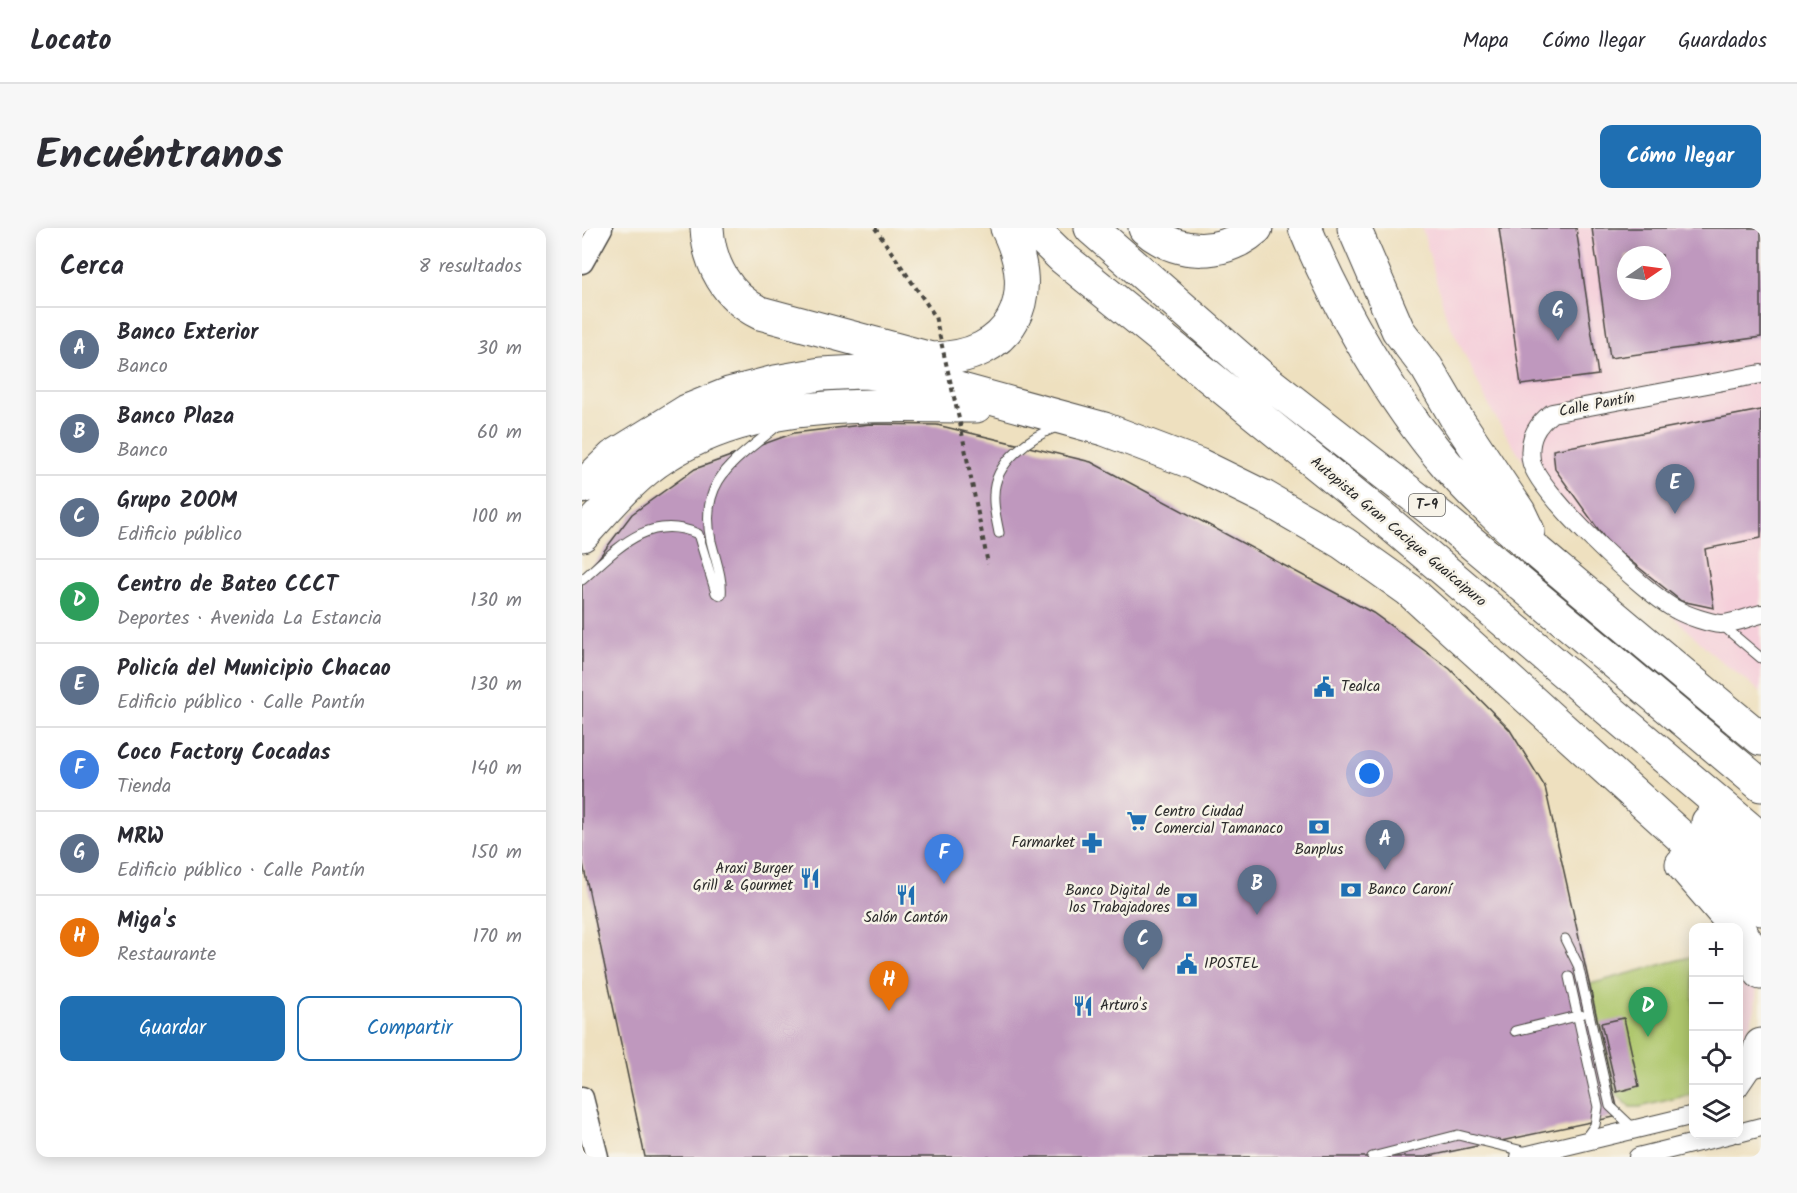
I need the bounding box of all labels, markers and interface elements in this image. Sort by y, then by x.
text: Locato [30,19,111,64]
text: Mapa [1462,25,1509,58]
text: Cómo llegar [1542,25,1645,58]
text: Guardados [1678,25,1767,58]
text: Encuéntranos [36,123,283,190]
button: Cómo llegar [1600,125,1761,188]
text: Cerca [60,246,124,288]
north arrow [1617,246,1671,300]
text: 8 resultados [419,251,522,283]
pin: G [1538,291,1578,341]
text: Banco Exterior [117,316,258,351]
text: A [73,333,86,365]
text: 30 m [477,333,522,365]
text: Banco [117,351,168,383]
street label: Calle Pantín [1557,386,1637,424]
text: Banco Plaza [117,400,234,435]
text: B [73,417,86,449]
text: 60 m [477,417,522,449]
text: Banco [117,435,168,467]
street label: Autopista Gran Cacique Guaicaipuro [1305,451,1492,613]
pin: E [1656,464,1694,514]
text: Grupo ZOOM [117,484,237,519]
road number: T-9 [1409,494,1445,516]
text: C [73,501,86,533]
text: 100 m [472,501,522,533]
text: Edificio público [117,519,242,551]
text: Centro de Bateo CCCT [117,568,338,603]
text: D [73,585,86,617]
text: 130 m [470,585,522,617]
text: Deportes · Avenida La Estancia [117,603,382,635]
text: Policía del Municipio Chacao [117,652,391,687]
text: E [74,669,85,701]
text: 130 m [470,669,522,701]
public building icon: Tealca [1312,675,1336,699]
place label: Tealca [1341,675,1380,699]
text: Edificio público · Calle Pantín [117,687,365,719]
text: Coco Factory Cocadas [117,736,331,771]
text: F [74,753,85,785]
text: 140 m [471,753,522,785]
your location [1355,759,1384,788]
text: Tienda [117,771,171,803]
place label: Centro Ciudad Comercial Tamanaco [1154,800,1283,841]
supermarket icon: Centro Ciudad Comercial Tamanaco [1125,809,1149,833]
bank icon: Banplus [1307,815,1331,839]
text: MRW [117,820,164,855]
pin: A [1366,820,1404,870]
place label: Farmarket [1012,831,1075,855]
pharmacy icon: Farmarket [1080,831,1104,855]
pin: F [924,834,964,884]
text: G [74,837,85,869]
text: 150 m [471,837,522,869]
place label: Banplus [1294,838,1344,862]
text: Edificio público · Calle Pantín [117,855,365,887]
place label: Araxi Burger Grill & Gourmet [693,857,794,898]
restaurant icon: Araxi Burger Grill & Gourmet [798,866,822,890]
pin: B [1238,866,1276,915]
bank icon: Banco Caroní [1339,878,1363,902]
place label: Banco Caroní [1368,878,1454,902]
place label: Banco Digital de los Trabajadores [1065,879,1171,920]
restaurant icon: Salón Cantón [894,883,918,907]
bank icon: Banco Digital de los Trabajadores [1175,888,1199,912]
text: Miga's [117,904,176,939]
place label: Salón Cantón [864,906,948,930]
pin: C [1124,920,1162,970]
text: H [73,921,86,953]
text: 170 m [473,921,522,953]
map controls [1689,923,1743,1139]
button: + [1689,923,1743,977]
text: Restaurante [117,939,216,971]
public building icon: IPOSTEL [1175,952,1199,976]
place label: IPOSTEL [1204,952,1259,976]
pin: H [870,962,908,1011]
button: − [1689,977,1743,1031]
pin: D [1628,988,1668,1037]
restaurant icon: Arturo's [1071,994,1095,1018]
place label: Arturo's [1100,994,1148,1018]
button: Guardar [60,996,285,1061]
button: Compartir [297,996,522,1061]
button: locate [1689,1031,1743,1085]
button: layers [1689,1085,1743,1139]

